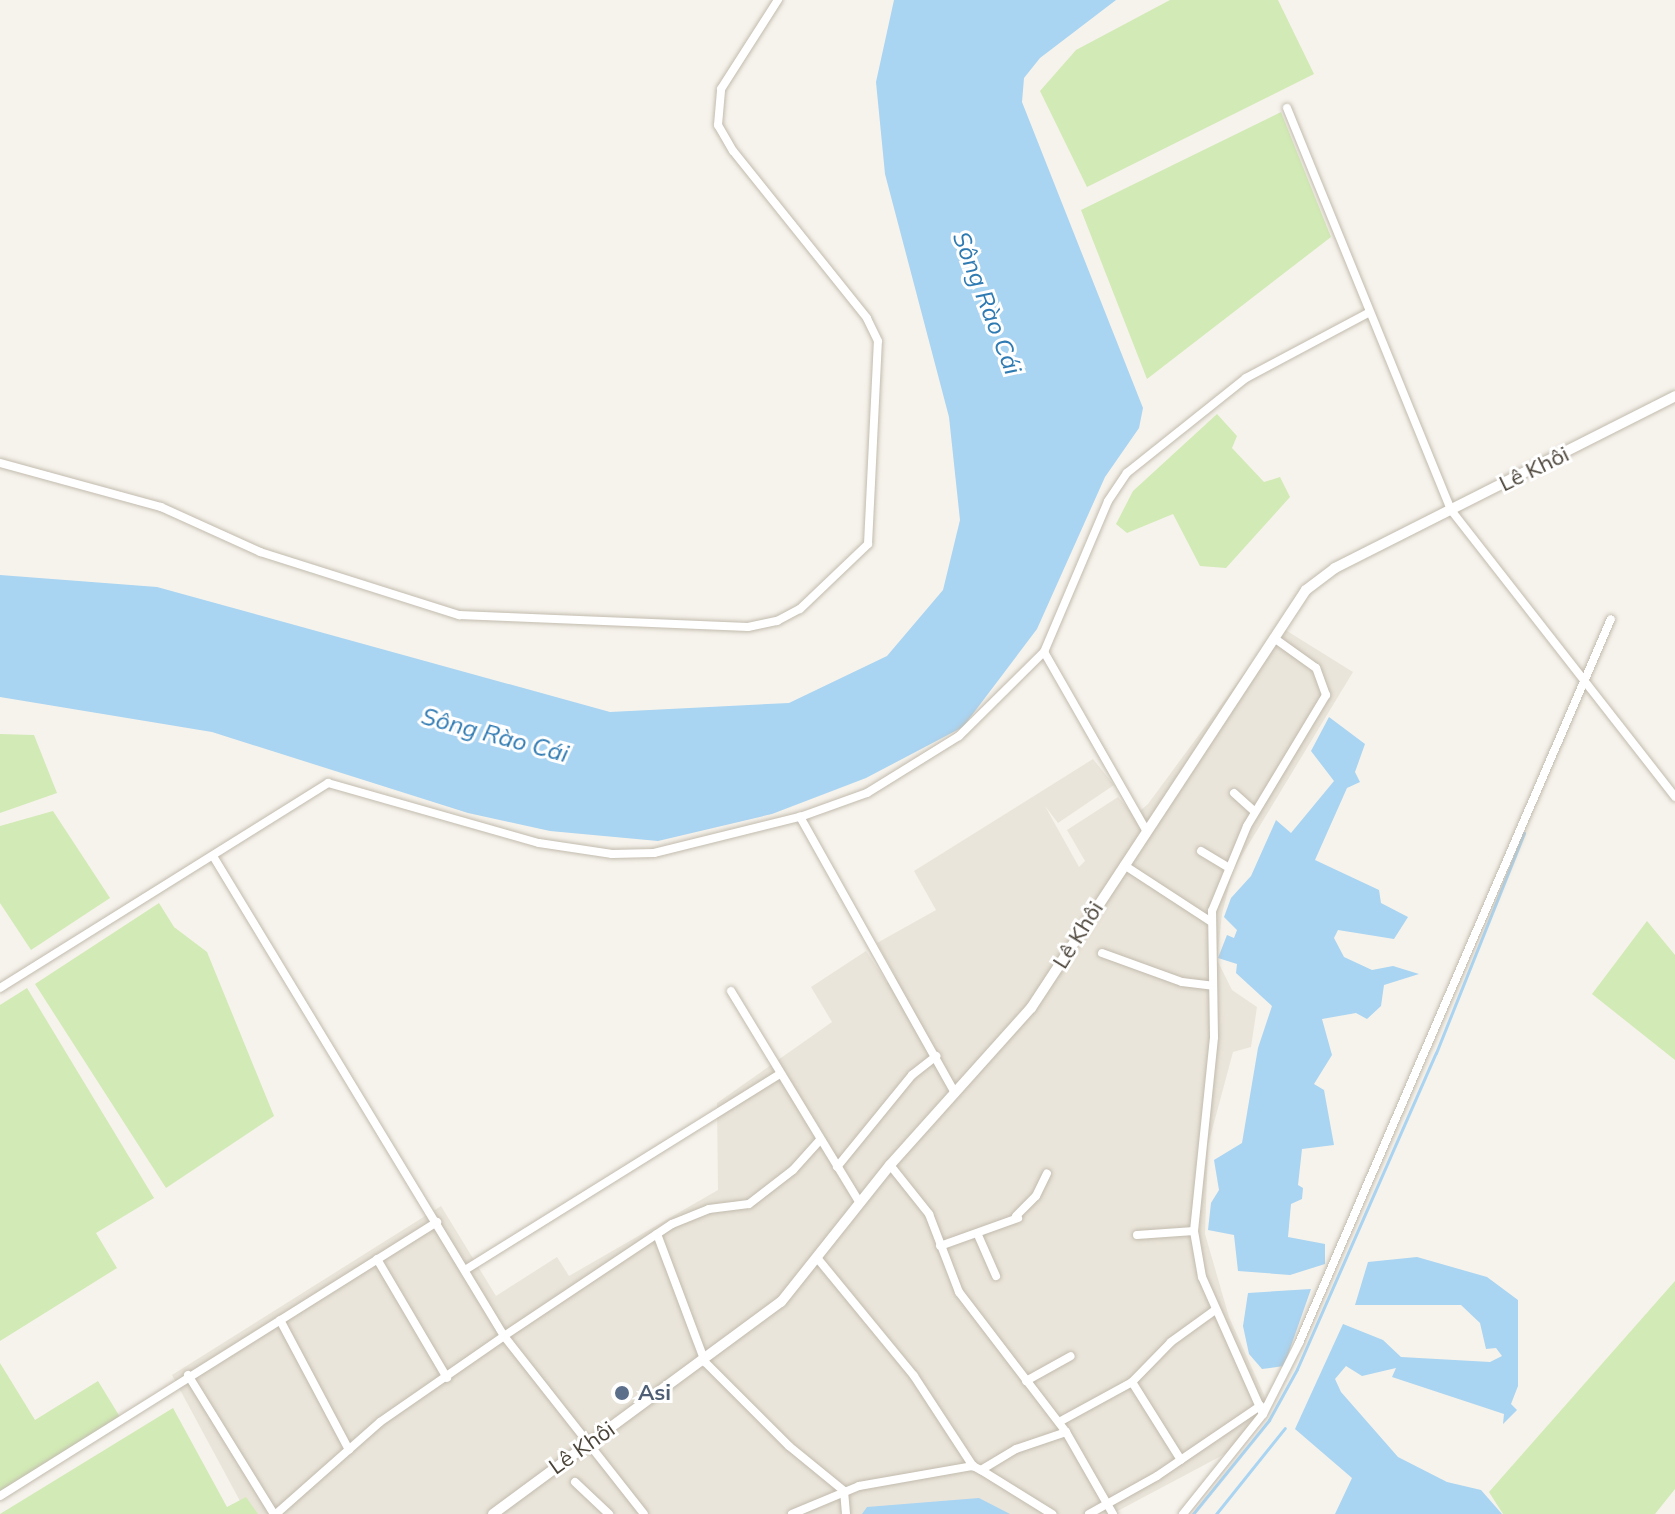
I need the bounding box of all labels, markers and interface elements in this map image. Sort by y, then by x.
water label: Sông Rào Cái [947,227,1027,379]
street label: Lê Khôi [1495,441,1573,497]
water label: Sông Rào Cái [418,702,572,768]
street label: Lê Khôi [1047,897,1109,973]
place label: Asi [638,1380,671,1406]
marker: Asi [613,1384,631,1402]
street label: Lê Khôi [544,1416,620,1480]

